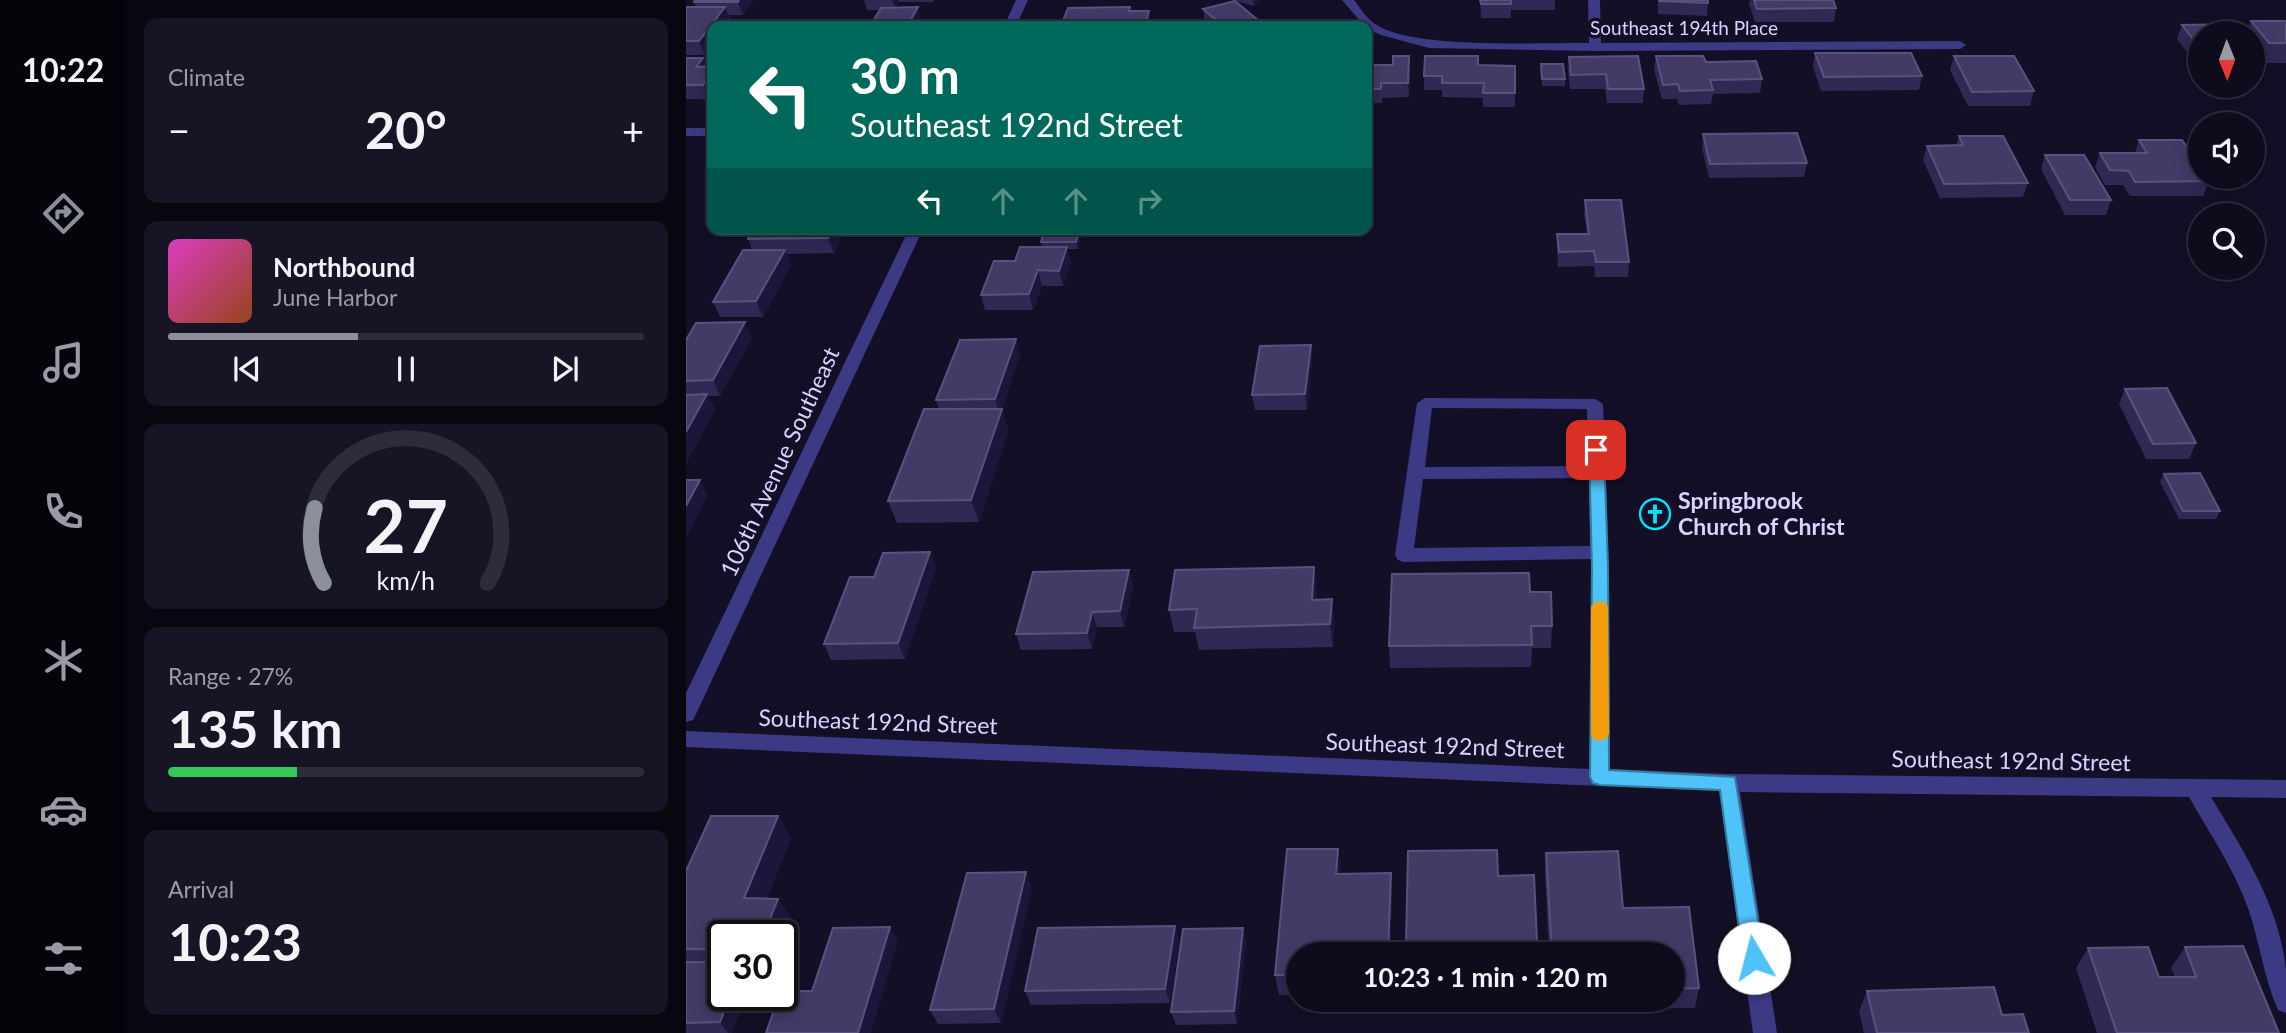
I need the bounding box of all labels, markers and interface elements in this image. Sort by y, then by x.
street label: Southeast 194th Place [1590,16,1778,39]
north arrow [2188,21,2264,98]
map controls [2188,21,2265,280]
text: 30 m [850,46,960,104]
icon: left [735,49,826,140]
text: 10:22 [22,50,104,89]
text: Climate [168,63,245,91]
text: 20° [365,98,447,160]
text: Southeast 192nd Street [850,105,1183,144]
text: − [168,107,190,153]
text: + [622,107,644,153]
button: sound [2188,112,2265,189]
icon: left [911,182,949,220]
icon: ahead [984,182,1022,220]
icon: ahead [1057,182,1095,220]
icon: right [1130,182,1168,220]
icon: directions [39,189,88,238]
button: search [2188,203,2265,280]
text: Northbound [273,251,415,283]
text: June Harbor [273,283,397,311]
icon: music [39,338,88,387]
street label: 106th Avenue Southeast [714,342,845,580]
icon: previous [228,350,266,388]
icon: pause [387,350,425,388]
icon: next [546,350,584,388]
pin [1566,420,1626,480]
icon: arrive [1577,431,1615,469]
text: 27 [364,481,448,569]
place label: Springbrook Church of Christ [1678,486,1845,540]
icon: phone [39,487,88,536]
church icon: Springbrook Church of Christ [1638,497,1672,531]
text: km/h [377,564,435,594]
icon: climate [39,636,88,685]
text: Range · 27% [168,662,293,690]
text: 135 km [168,697,342,759]
street label: Southeast 192nd Street [758,703,999,739]
street label: Southeast 192nd Street [1325,727,1566,763]
street label: Southeast 192nd Street [1891,744,2132,776]
icon: car [39,785,88,834]
text: Arrival [168,875,234,903]
text: 10:23 [168,910,302,972]
speed limit sign: 30 [707,920,798,1011]
position arrow [1717,921,1791,995]
icon: filters [39,934,88,983]
text: 10:23 · 1 min · 120 m [1363,961,1608,993]

